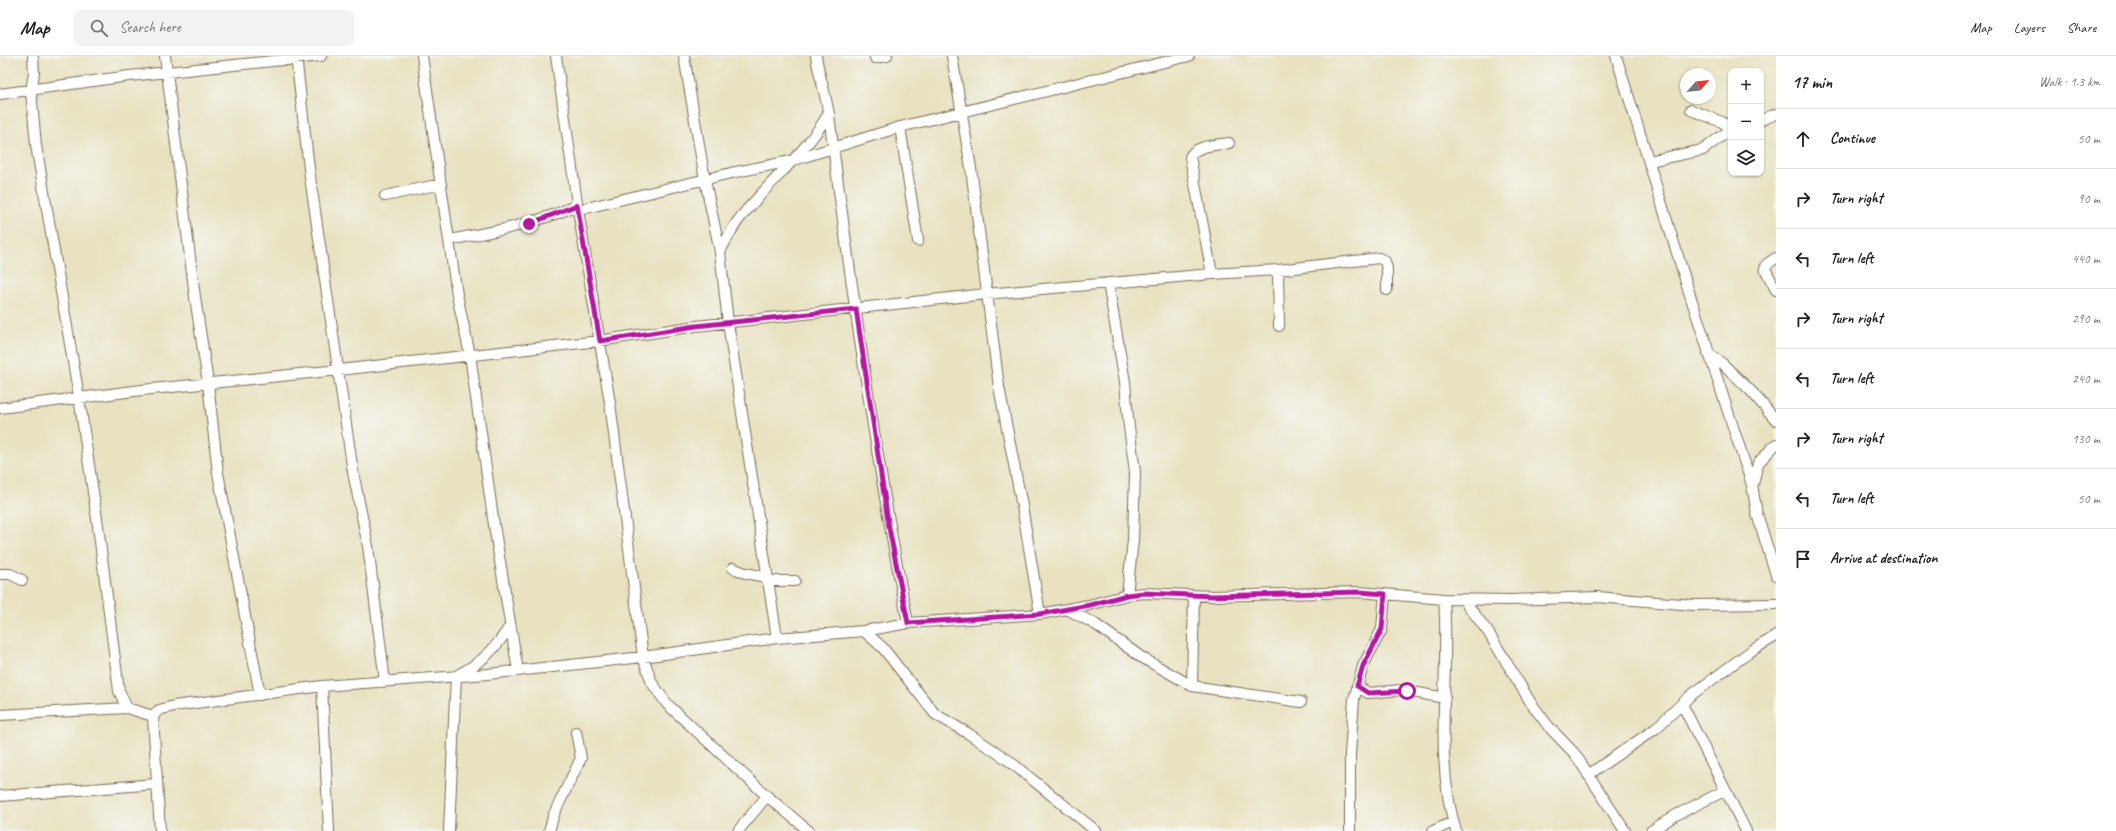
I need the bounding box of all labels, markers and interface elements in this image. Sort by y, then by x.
search box [74,10,354,46]
text: Map [20,16,50,40]
icon: search [88,17,110,39]
text: Search here [120,18,181,37]
text: Map [1970,19,1992,36]
text: Layers [2014,19,2045,36]
text: Share [2067,19,2096,36]
north arrow [1680,68,1716,104]
map controls [1728,68,1764,176]
button: + [1728,68,1764,104]
text: 17 min [1792,72,1832,93]
text: Walk · 1.3 km [2039,74,2100,90]
button: − [1728,104,1764,140]
icon: ahead [1792,128,1814,150]
text: Continue [1830,129,1875,148]
text: 50 m [2078,131,2100,147]
button: layers [1728,140,1764,176]
icon: right [1792,188,1814,210]
text: Turn right [1830,189,1883,208]
text: 90 m [2078,191,2100,207]
route end [520,215,538,233]
icon: left [1792,248,1814,270]
text: Turn left [1830,249,1873,268]
text: 440 m [2072,251,2100,267]
icon: right [1792,308,1814,330]
text: Turn right [1830,309,1883,328]
text: 290 m [2072,311,2100,327]
icon: left [1792,368,1814,390]
text: Turn left [1830,369,1873,388]
text: 240 m [2072,371,2100,387]
icon: right [1792,428,1814,450]
text: Turn right [1830,429,1883,448]
text: 130 m [2072,431,2100,447]
icon: left [1792,488,1814,510]
text: Turn left [1830,489,1873,508]
text: 50 m [2078,491,2100,507]
icon: arrive [1792,548,1814,570]
text: Arrive at destination [1830,549,1937,568]
route start [1398,682,1416,700]

